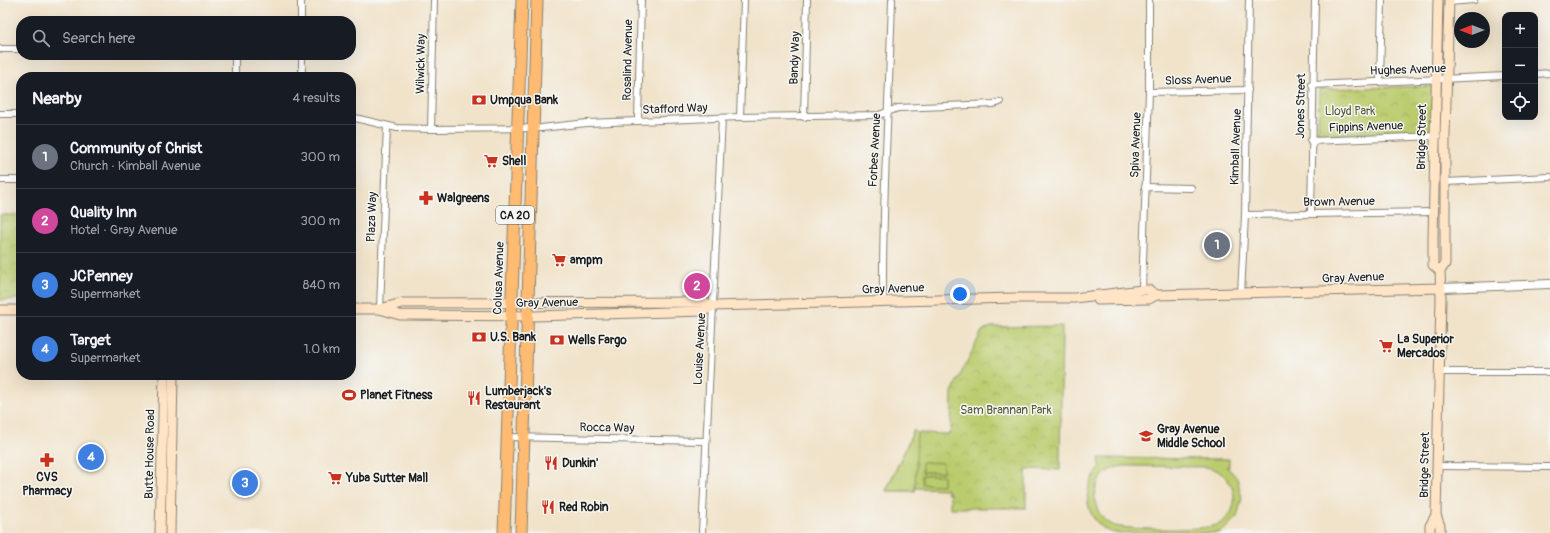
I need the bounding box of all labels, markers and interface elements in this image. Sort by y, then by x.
north arrow [1454,12,1490,48]
map controls [1502,12,1538,120]
button: + [1502,12,1538,48]
search box [16,16,356,60]
street label: Rosalind Avenue [620,19,636,101]
icon: search [30,27,52,49]
text: Search here [62,29,135,48]
street label: Bandy Way [787,31,803,85]
street label: Wilwick Way [413,34,429,94]
button: − [1502,48,1538,84]
street label: Hughes Avenue [1370,61,1446,79]
street label: Sloss Avenue [1164,71,1232,89]
street label: Jones Street [1293,73,1309,139]
button: locate [1502,84,1538,120]
text: Nearby [32,88,81,109]
text: 4 results [293,90,340,106]
bank icon: Umpqua Bank [471,92,487,108]
place label: Umpqua Bank [490,93,559,108]
street label: Stafford Way [642,100,708,118]
park label: Lloyd Park [1325,104,1375,119]
street label: Bridge Street [1414,104,1430,170]
street label: Kimball Avenue [1227,108,1245,185]
street label: Spiva Avenue [1127,112,1145,178]
street label: Forbes Avenue [866,113,884,187]
street label: Fippins Avenue [1329,118,1403,136]
text: Community of Christ [70,139,202,158]
text: 1 [42,149,48,165]
text: 300 m [301,149,340,165]
supermarket icon: Shell [483,153,499,169]
place label: Shell [502,154,526,169]
text: Church · Kimball Avenue [70,158,201,174]
pharmacy icon: Walgreens [418,190,434,206]
place label: Walgreens [437,191,490,206]
street label: Plaza Way [364,192,380,242]
street label: Brown Avenue [1303,194,1375,210]
text: Quality Inn [70,203,137,222]
road number: CA 20 [496,206,534,224]
text: 2 [41,213,49,229]
text: 300 m [301,213,340,229]
text: Hotel · Gray Avenue [70,222,177,238]
pin: 1 [1204,230,1230,260]
street label: Colusa Avenue [490,241,508,315]
supermarket icon: ampm [551,252,567,268]
place label: ampm [570,253,603,268]
text: JCPenney [70,267,133,286]
street label: Gray Avenue [1322,269,1385,287]
pin: 2 [684,271,710,301]
text: 3 [41,277,49,293]
text: 840 m [303,277,340,293]
street label: Gray Avenue [862,280,925,298]
your location [950,284,970,304]
text: Supermarket [70,286,141,302]
street label: Gray Avenue [516,295,578,311]
street label: Louise Avenue [691,313,709,385]
bank icon: U.S. Bank [471,329,487,345]
place label: U.S. Bank [490,330,537,345]
text: Target [70,331,111,350]
bank icon: Wells Fargo [549,332,565,348]
place label: La Superior Mercados [1397,332,1454,361]
place label: Wells Fargo [568,333,627,348]
supermarket icon: La Superior Mercados [1378,338,1394,354]
text: 4 [41,341,49,357]
text: 1.0 km [303,341,340,357]
text: Supermarket [70,350,141,366]
place label: Lumberjack's Restaurant [485,384,552,413]
sports icon: Planet Fitness [341,387,357,403]
place label: Planet Fitness [360,388,433,403]
restaurant icon: Lumberjack's Restaurant [466,390,482,406]
park label: Sam Brannan Park [960,403,1052,418]
street label: Butte House Road [142,409,158,499]
street label: Rocca Way [580,420,634,436]
place label: Gray Avenue Middle School [1157,422,1226,451]
school or university icon: Gray Avenue Middle School [1138,428,1154,444]
street label: Bridge Street [1417,432,1433,498]
pin: 4 [78,442,104,472]
pharmacy icon: CVS Pharmacy [39,452,55,468]
restaurant icon: Dunkin' [543,455,559,471]
place label: Dunkin' [562,456,598,471]
pin: 3 [232,468,258,498]
place label: CVS Pharmacy [22,470,73,499]
supermarket icon: Yuba Sutter Mall [327,470,343,486]
place label: Yuba Sutter Mall [345,471,428,486]
restaurant icon: Red Robin [540,499,556,515]
place label: Red Robin [559,500,609,515]

